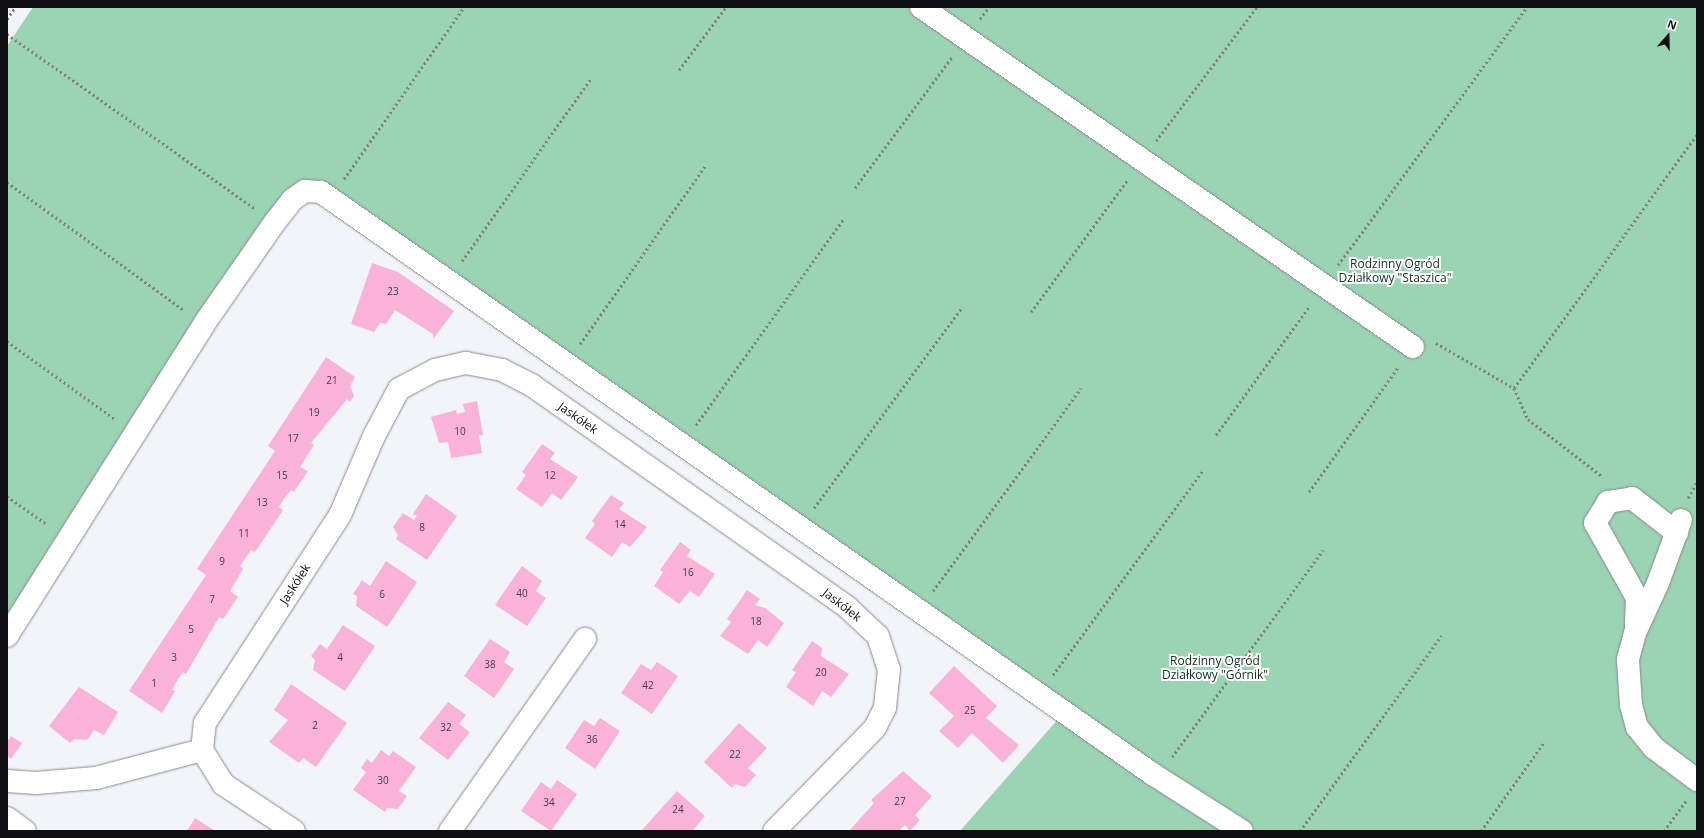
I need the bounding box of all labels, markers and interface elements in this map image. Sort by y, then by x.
north arrow [1648,16,1688,56]
text: N [1665,16,1679,33]
park label: Rodzinny Ogród Działkowy "Staszica" [1339,257,1451,285]
house number: 23 [387,286,399,298]
house number: 21 [326,375,338,387]
street label: Jaskółek [555,399,601,437]
house number: 19 [308,407,320,419]
house number: 10 [454,426,466,438]
house number: 17 [287,433,299,445]
house number: 15 [276,470,288,482]
house number: 12 [544,470,556,482]
house number: 13 [256,497,268,509]
house number: 14 [614,519,626,531]
house number: 8 [419,522,425,534]
house number: 11 [238,528,250,540]
house number: 9 [219,556,225,568]
street label: Jaskółek [277,561,313,607]
house number: 16 [682,567,694,579]
street label: Jaskółek [820,585,864,625]
house number: 40 [516,588,528,600]
house number: 6 [379,589,385,601]
house number: 7 [209,594,215,606]
house number: 18 [750,616,762,628]
house number: 5 [188,624,194,636]
house number: 3 [171,652,177,664]
house number: 4 [337,652,343,664]
park label: Rodzinny Ogród Działkowy "Górnik" [1162,654,1268,682]
house number: 38 [484,659,496,671]
house number: 20 [815,667,827,679]
house number: 1 [151,678,157,690]
house number: 42 [642,680,654,692]
house number: 25 [964,705,976,717]
house number: 2 [312,720,318,732]
house number: 32 [440,722,452,734]
house number: 36 [586,734,598,746]
house number: 22 [729,749,741,761]
house number: 30 [377,775,389,787]
house number: 27 [894,796,906,808]
house number: 34 [543,797,555,809]
house number: 24 [672,804,684,816]

